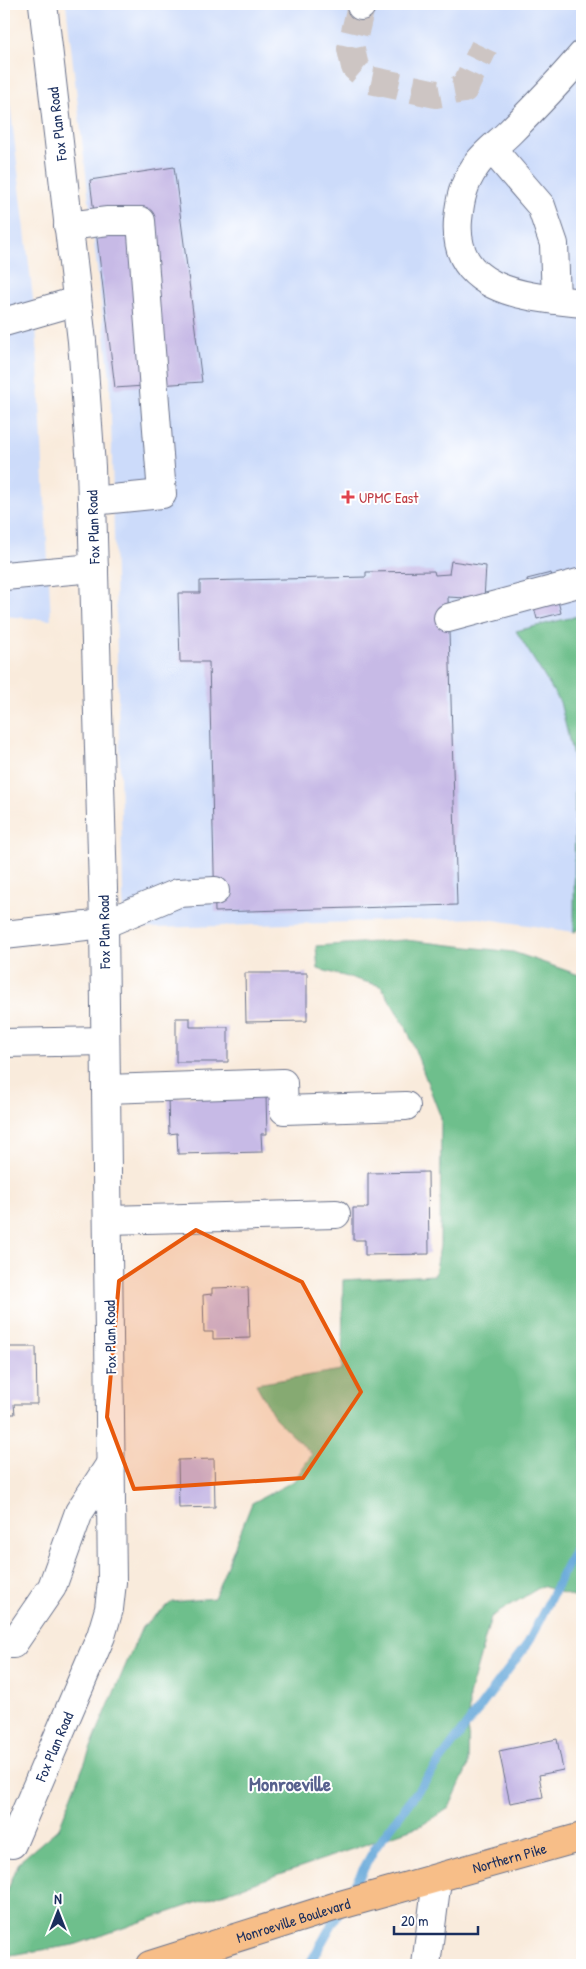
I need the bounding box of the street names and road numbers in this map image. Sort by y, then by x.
street label: Fox Plan Road [42,86,72,163]
street label: Fox Plan Road [81,490,105,565]
street label: Fox Plan Road [93,895,115,970]
street label: Fox Plan Road [99,1300,121,1375]
street label: Fox Plan Road [29,1708,78,1786]
street label: Northern Pike [470,1837,549,1878]
street label: Monroeville Boulevard [234,1892,352,1948]

